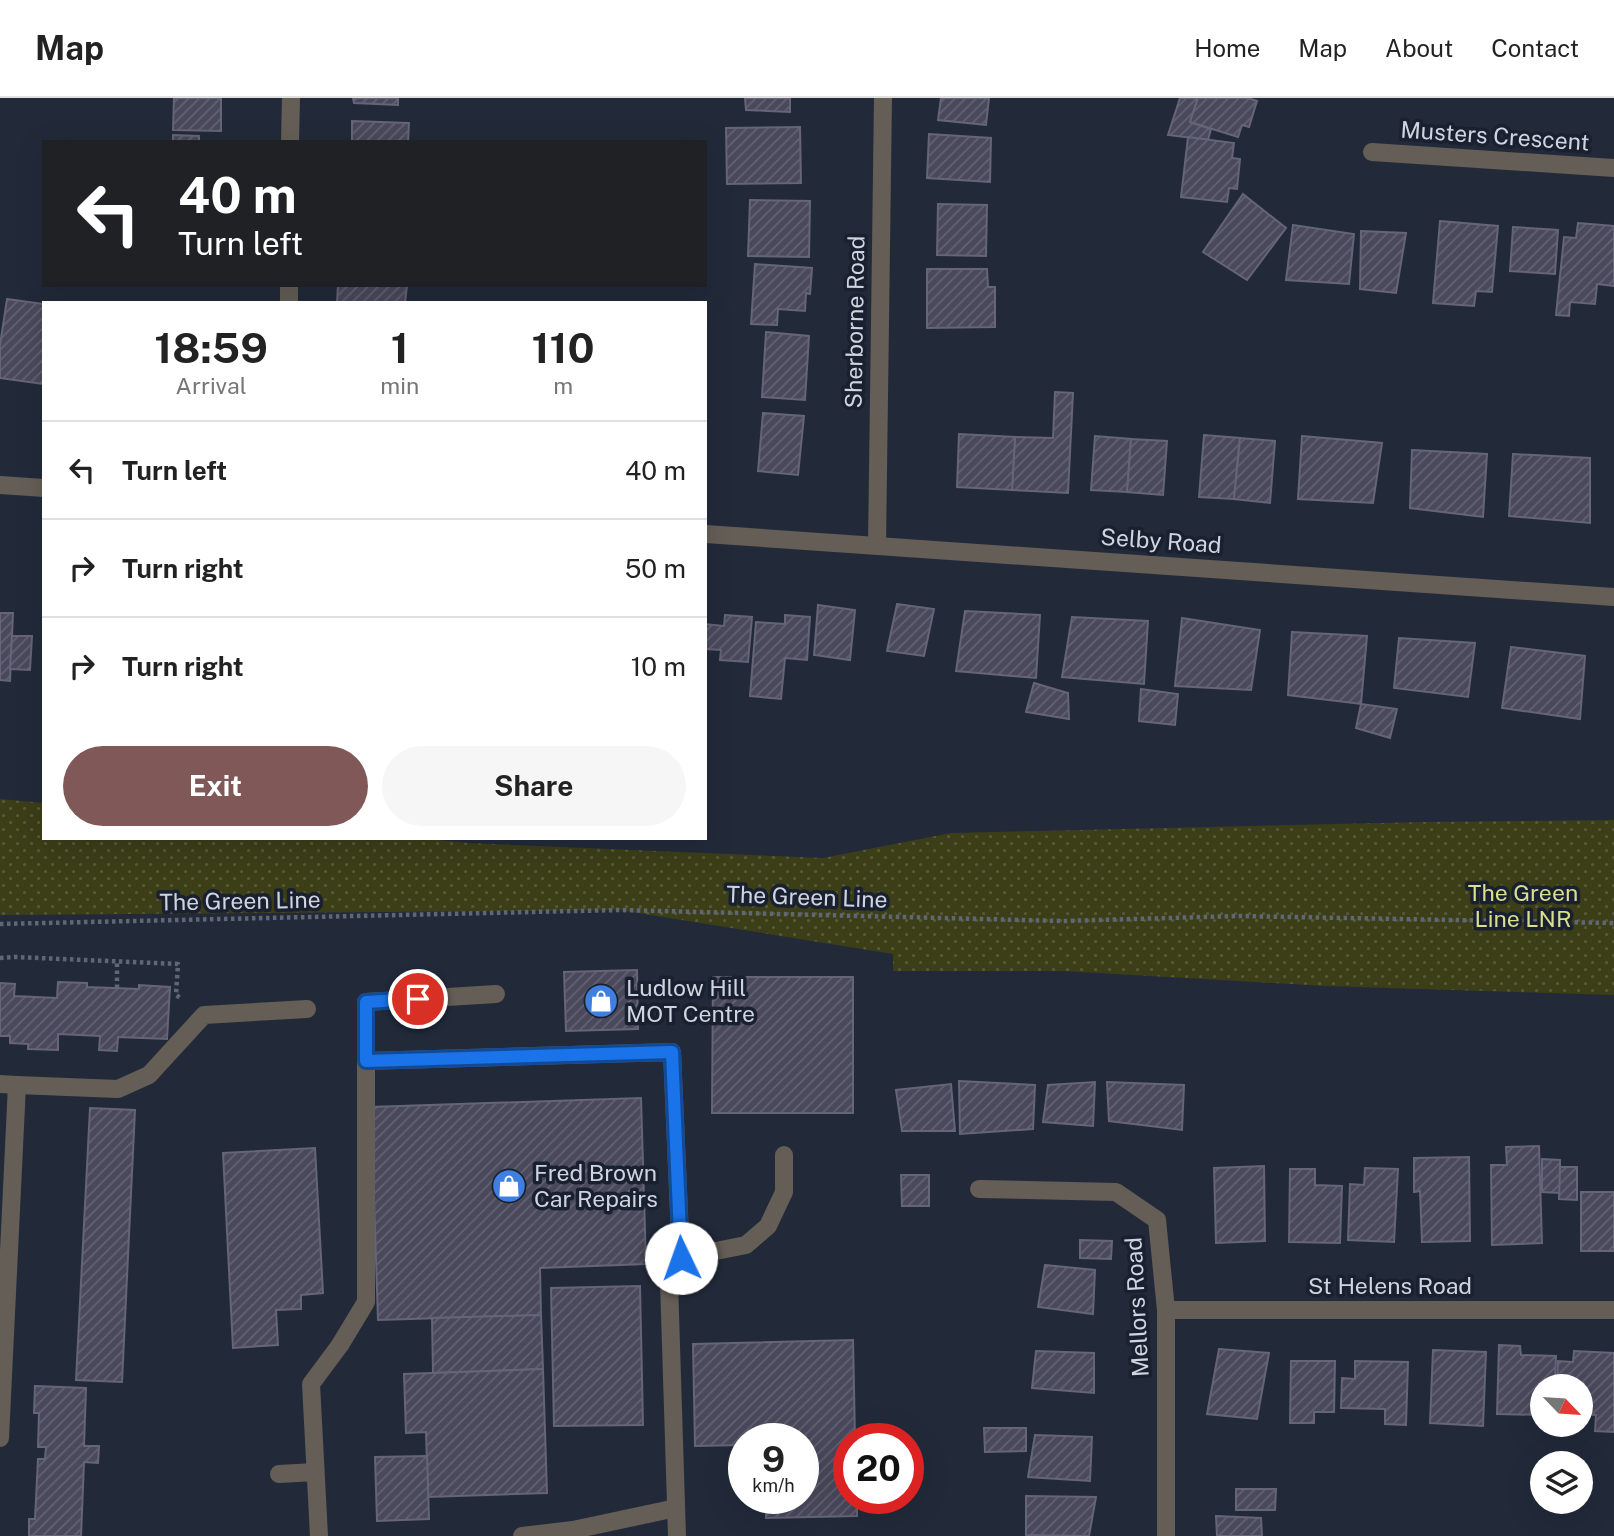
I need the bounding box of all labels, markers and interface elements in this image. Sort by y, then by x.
text: Map [35,29,104,67]
text: Home [1194,34,1260,62]
text: Map [1298,34,1347,62]
text: About [1385,34,1453,62]
text: Contact [1491,34,1579,62]
street label: Musters Crescent [1400,115,1590,156]
text: 40 m [178,166,297,224]
icon: left [63,168,154,259]
text: Turn left [178,225,303,262]
street label: Sherborne Road [839,235,870,409]
text: 18:59 [154,323,268,372]
text: 1 [391,323,409,372]
text: 110 [532,323,595,372]
text: Arrival [176,372,247,399]
text: min [380,372,419,399]
text: m [553,372,573,399]
icon: left [63,451,101,489]
text: Turn left [122,455,227,486]
text: 40 m [625,455,686,486]
street label: Selby Road [1100,523,1222,558]
icon: right [63,549,101,587]
text: Turn right [122,553,244,584]
text: 50 m [625,553,686,584]
icon: right [63,647,101,685]
text: Turn right [122,651,244,682]
text: 10 m [631,651,686,682]
button: Exit [63,746,368,826]
button: Share [382,746,686,826]
park label: The Green Line LNR [1468,879,1578,932]
street label: The Green Line [726,880,888,913]
street label: The Green Line [159,886,321,915]
pin [388,969,448,1029]
place label: Ludlow Hill MOT Centre [626,974,755,1027]
icon: arrive [399,980,437,1018]
shop icon: Ludlow Hill MOT Centre [582,982,620,1020]
place label: Fred Brown Car Repairs [534,1159,658,1212]
shop icon: Fred Brown Car Repairs [490,1167,528,1205]
position arrow [644,1221,718,1295]
street label: Mellors Road [1119,1237,1154,1378]
street label: St Helens Road [1308,1272,1472,1299]
north arrow [1530,1374,1592,1437]
map controls [1530,1374,1593,1514]
speed limit sign: 20 [833,1423,924,1514]
text: 9 [762,1439,785,1480]
button: layers [1530,1451,1593,1514]
text: km/h [752,1475,795,1496]

